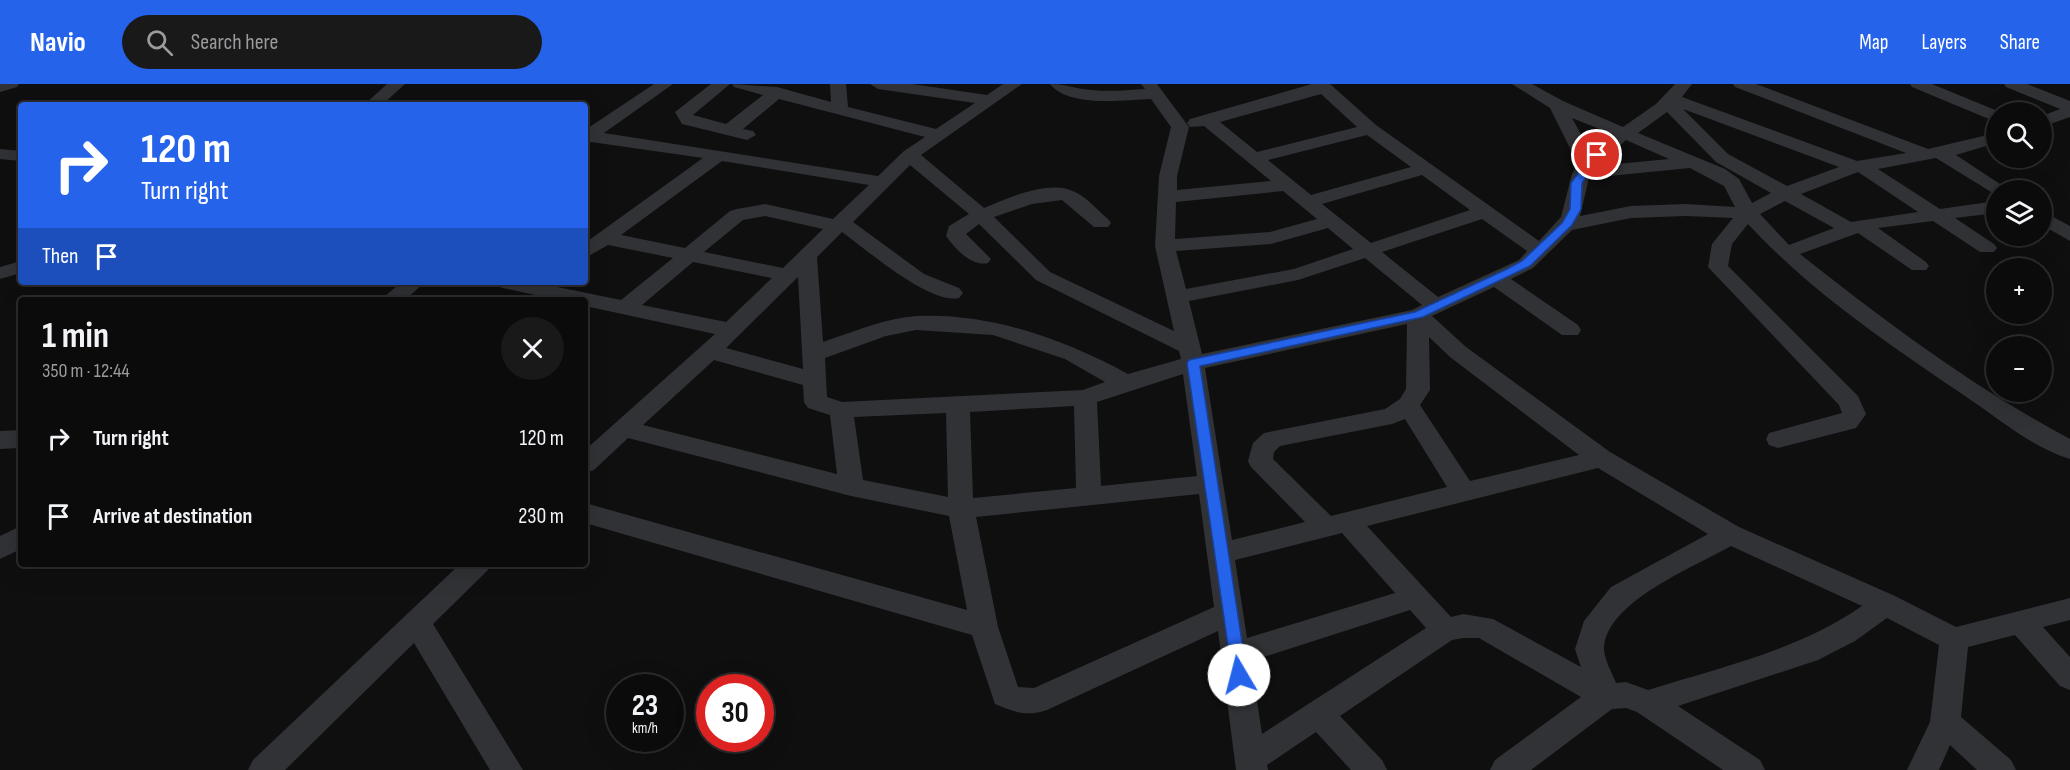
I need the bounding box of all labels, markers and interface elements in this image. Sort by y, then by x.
search box [122,15,542,69]
text: Navio [30,26,86,59]
icon: search [143,26,176,59]
text: Search here [191,29,278,56]
text: Map [1859,30,1888,55]
text: Layers [1921,30,1967,55]
text: Share [2000,30,2040,55]
map controls [1986,102,2052,402]
button: search [1986,102,2052,168]
text: 120 m [141,124,231,175]
icon: right [42,126,120,204]
pin [1571,129,1622,180]
icon: arrive [1580,138,1613,171]
text: Turn right [141,175,228,207]
button: layers [1986,180,2052,246]
icon: arrive [90,240,123,273]
text: Then [42,243,78,270]
button: + [1986,258,2052,324]
text: 1 min [42,315,109,358]
button: close [501,317,564,380]
button: − [1986,336,2052,402]
text: 350 m · 12:44 [42,359,130,383]
icon: right [42,422,75,455]
text: Turn right [93,425,169,452]
text: 120 m [520,425,564,452]
icon: arrive [42,500,75,533]
text: Arrive at destination [93,503,252,530]
text: 230 m [518,503,564,530]
position arrow [1207,643,1271,707]
speed limit sign: 30 [696,674,774,752]
text: 23 [632,688,658,724]
text: km/h [632,719,658,738]

